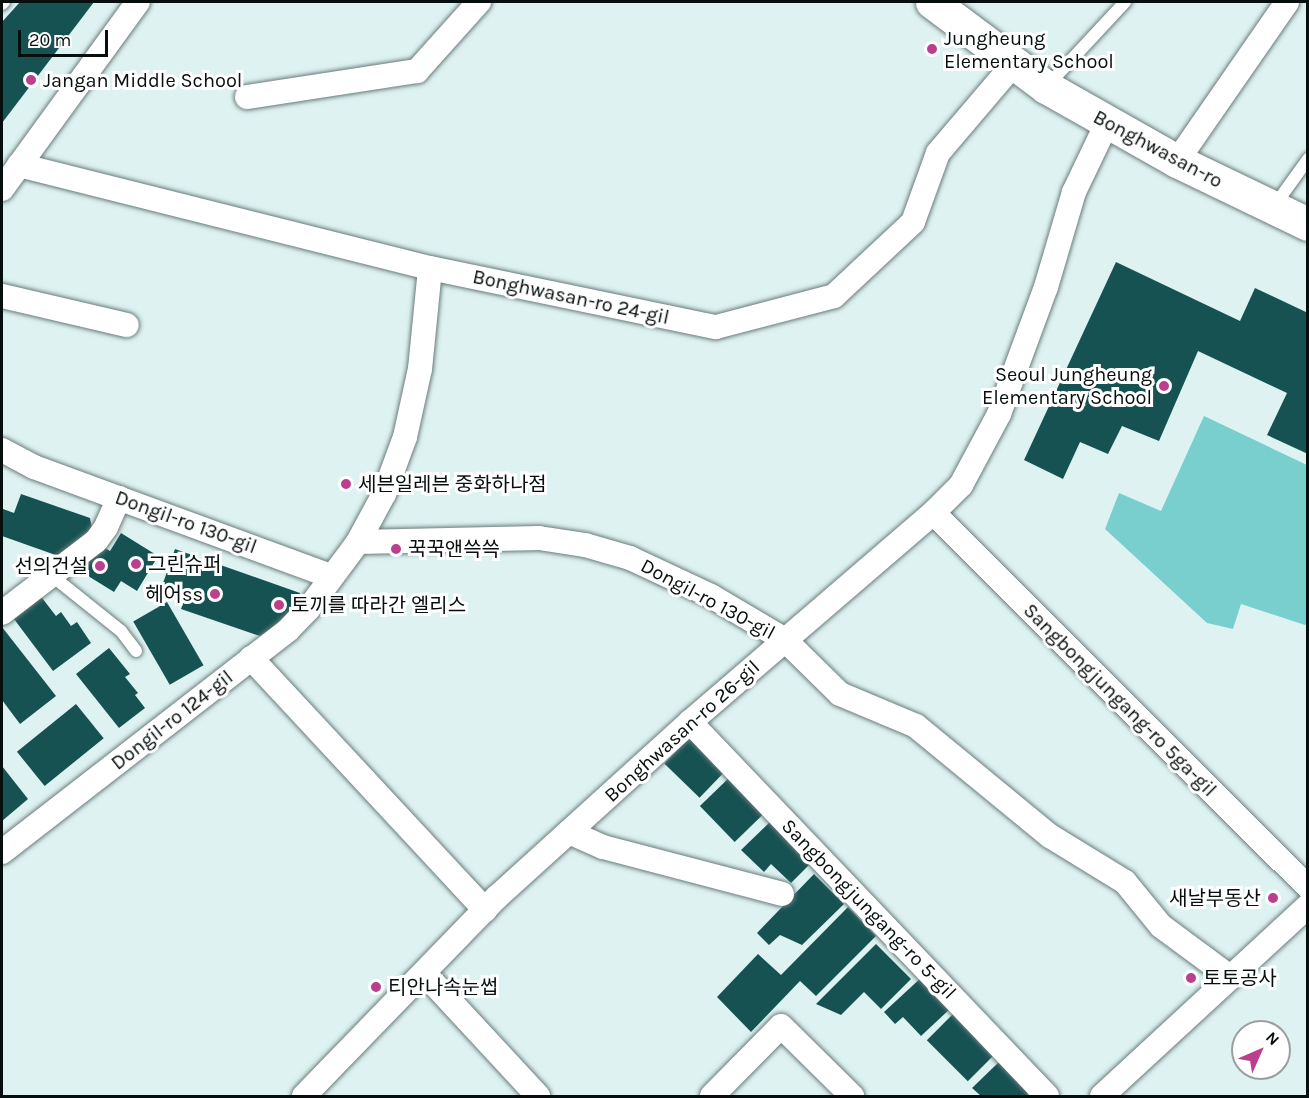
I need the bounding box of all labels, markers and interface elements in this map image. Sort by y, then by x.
scale bar [21,18,111,56]
place label: Jungheung Elementary School [944,26,1114,73]
text: 20 m [29,29,71,51]
marker: Jungheung Elementary School [925,42,939,56]
place label: Jangan Middle School [43,68,242,92]
marker: Jangan Middle School [24,73,38,87]
street label: Bonghwasan-ro [1089,105,1227,193]
street label: Bonghwasan-ro 24-gil [471,264,671,330]
place label: Seoul Jungheung Elementary School [982,362,1152,409]
marker: Seoul Jungheung Elementary School [1157,379,1171,393]
place label: 세븐일레븐 중화하나점 [358,472,547,496]
marker: 세븐일레븐 중화하나점 [339,477,353,491]
street label: Dongil-ro 130-gil [112,485,260,559]
place label: 꾹꾹앤쓱쓱 [408,537,500,561]
marker: 꾹꾹앤쓱쓱 [389,542,403,556]
place label: 그린슈퍼 [148,552,222,576]
street label: Dongil-ro 130-gil [637,553,779,645]
place label: 선의건설 [14,554,88,578]
marker: 그린슈퍼 [129,557,143,571]
marker: 선의건설 [93,559,107,573]
place label: 헤어ss [145,582,203,606]
marker: 헤어ss [208,587,222,601]
place label: 토끼를 따라간 엘리스 [291,593,466,617]
marker: 토끼를 따라간 엘리스 [272,598,286,612]
street label: Sangbongjungang-ro 5ga-gil [1018,598,1222,802]
street label: Bonghwasan-ro 26-gil [599,655,765,807]
street label: Dongil-ro 124-gil [106,665,238,775]
street label: Sangbongjungang-ro 5-gil [777,814,961,1004]
place label: 새날부동산 [1169,886,1261,910]
marker: 새날부동산 [1266,891,1280,905]
place label: 토토공사 [1203,966,1277,990]
marker: 토토공사 [1184,971,1198,985]
place label: 티안나속눈썹 [388,975,498,999]
marker: 티안나속눈썹 [369,980,383,994]
north arrow [1231,1020,1291,1080]
text: N [1262,1028,1283,1049]

